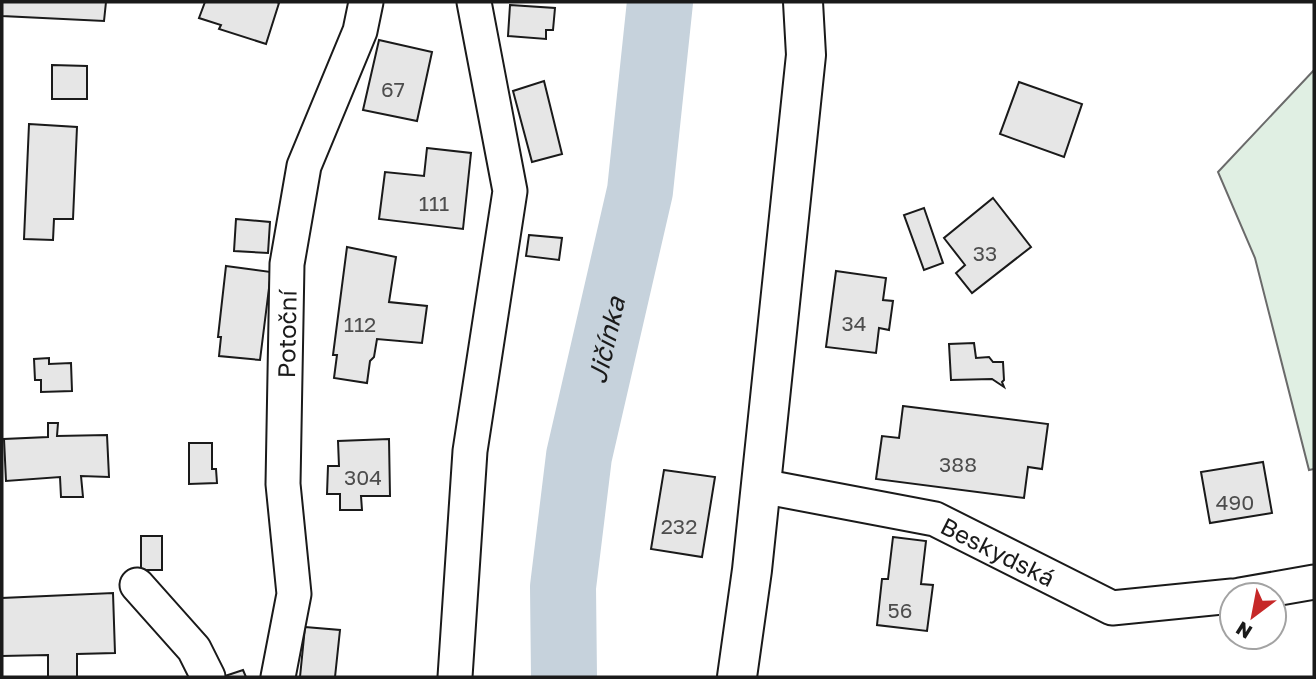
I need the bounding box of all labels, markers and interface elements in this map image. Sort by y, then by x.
house number: 67 [381,76,405,102]
house number: 111 [419,190,449,216]
house number: 33 [973,240,997,266]
street label: Potoční [270,288,301,378]
water label: Jičínka [581,293,631,386]
house number: 34 [841,310,867,336]
house number: 112 [344,311,376,337]
house number: 388 [939,451,977,477]
house number: 304 [344,464,382,490]
house number: 490 [1216,489,1254,515]
street label: Beskydská [936,510,1060,592]
house number: 232 [661,513,697,539]
north arrow [1218,581,1288,651]
house number: 56 [888,597,912,623]
text: N [1232,617,1256,644]

